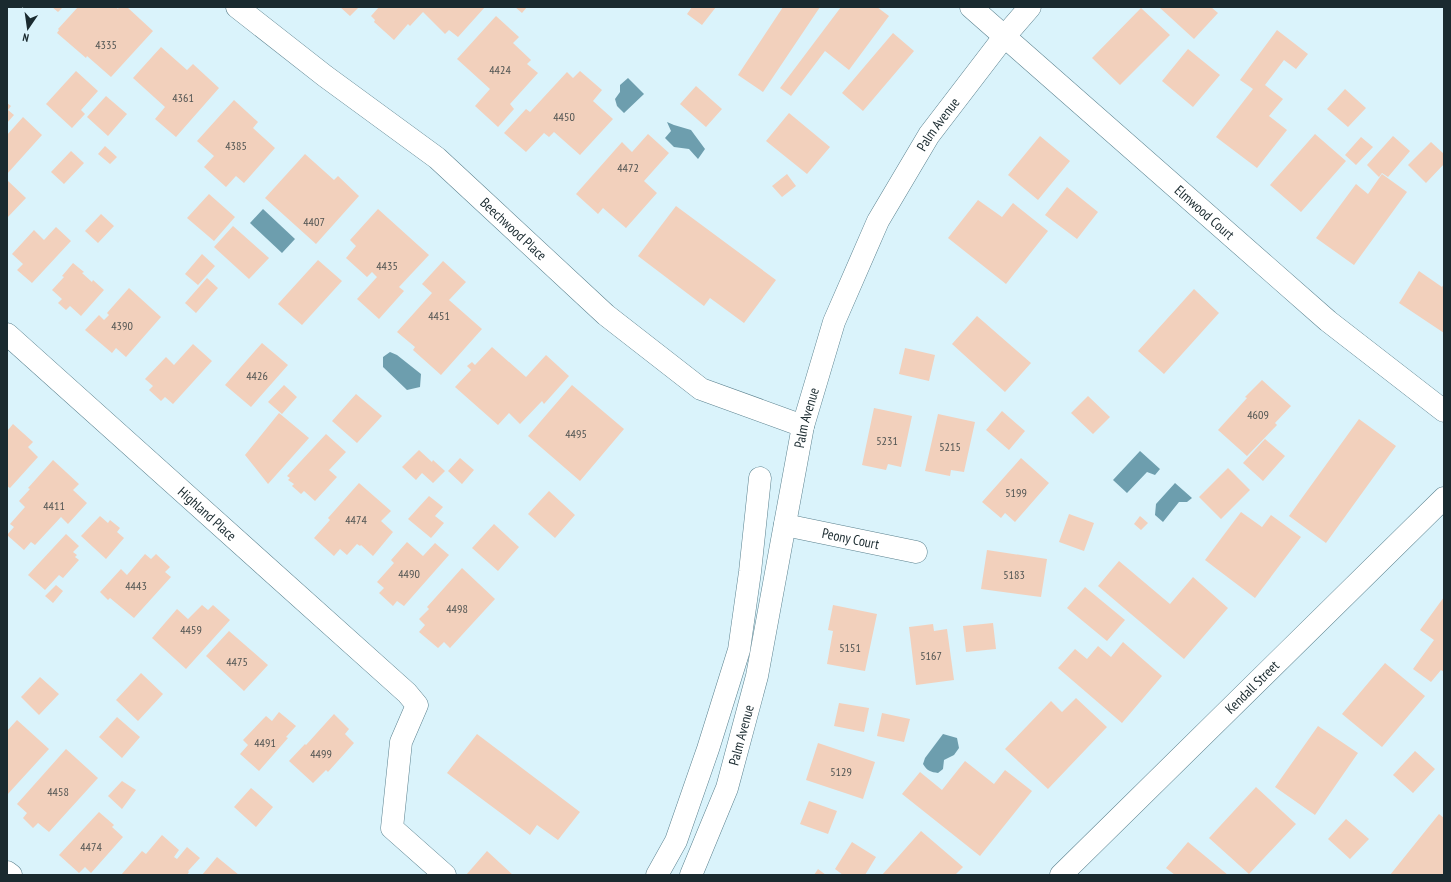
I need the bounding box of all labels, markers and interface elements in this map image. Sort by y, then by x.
north arrow [8,8,48,48]
text: N [21,30,30,45]
house number: 4335 [95,37,117,52]
house number: 4424 [489,62,511,77]
house number: 4361 [172,90,194,105]
street label: Palm Avenue [913,94,964,154]
house number: 4450 [553,109,575,124]
house number: 4385 [225,138,247,153]
house number: 4472 [617,160,639,175]
street label: Elmwood Court [1171,181,1238,244]
street label: Beechwood Place [477,194,551,264]
house number: 4407 [303,214,325,229]
house number: 4435 [376,258,398,273]
house number: 4451 [428,308,450,323]
house number: 4390 [111,318,133,333]
house number: 4426 [246,368,268,383]
street label: Palm Avenue [790,385,823,450]
house number: 4609 [1247,407,1269,422]
house number: 4495 [565,426,587,441]
house number: 5231 [876,433,898,448]
house number: 5215 [939,439,961,454]
street label: Highland Place [174,483,240,545]
house number: 5199 [1005,485,1027,500]
house number: 4411 [43,498,65,513]
house number: 4474 [345,512,367,527]
street label: Peony Court [820,524,881,553]
house number: 4490 [398,566,420,581]
house number: 5183 [1003,567,1025,582]
house number: 4443 [125,578,147,593]
house number: 4498 [446,601,468,616]
house number: 4459 [180,622,202,637]
house number: 5151 [839,640,861,655]
house number: 5167 [920,648,942,663]
house number: 4475 [226,654,248,669]
street label: Kendall Street [1221,656,1283,717]
street label: Palm Avenue [724,703,758,767]
house number: 4491 [254,735,276,750]
house number: 4499 [310,746,332,761]
house number: 5129 [830,764,852,779]
house number: 4458 [47,784,69,799]
house number: 4474 [80,839,102,854]

